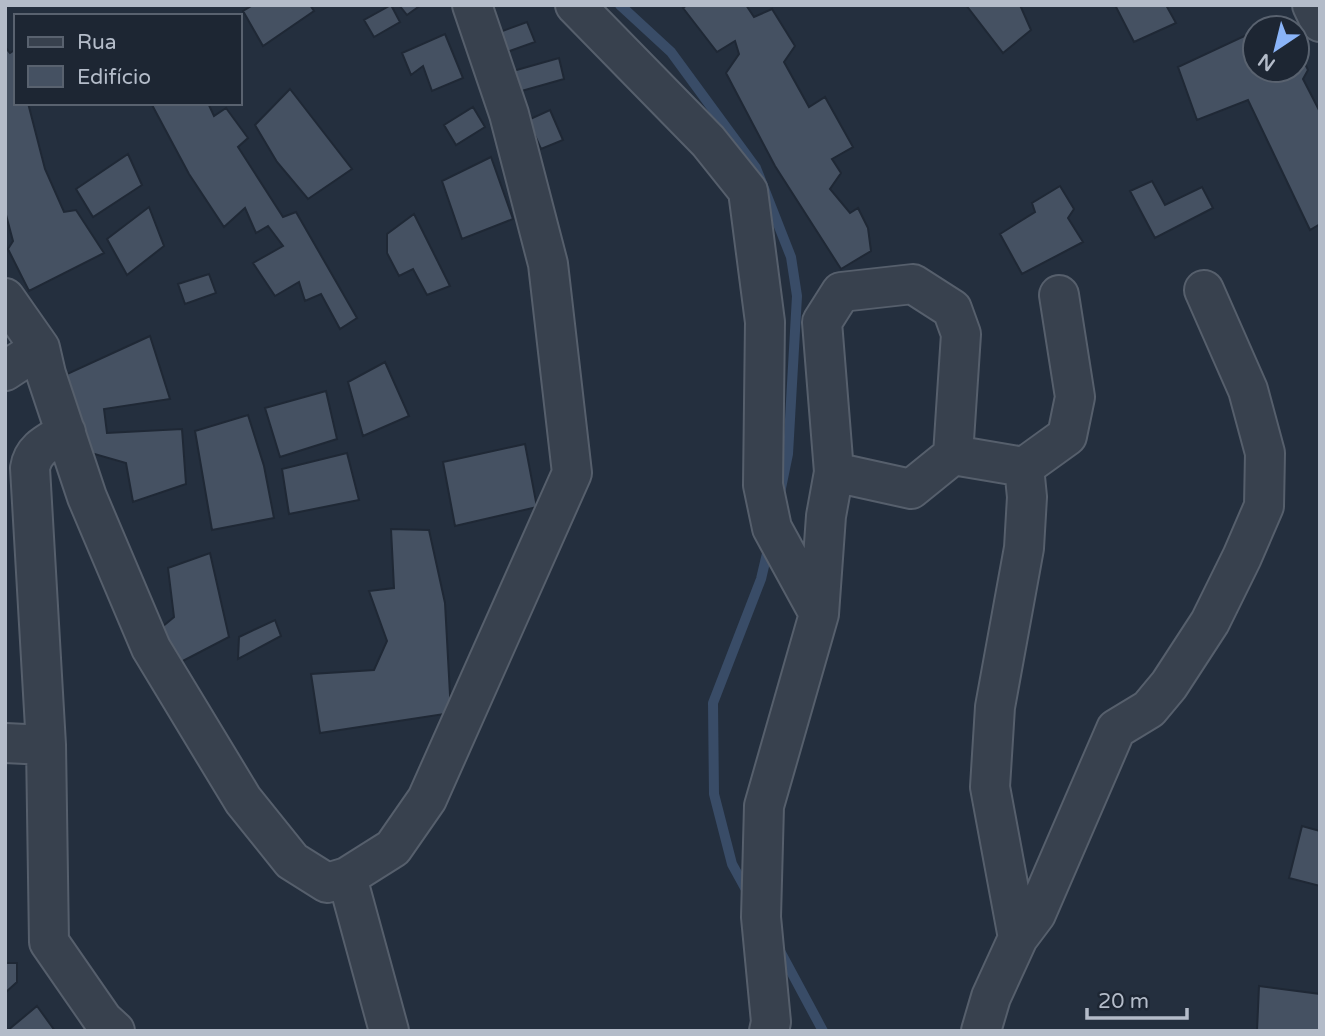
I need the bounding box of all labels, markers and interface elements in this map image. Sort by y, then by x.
legend [14,14,242,105]
north arrow [1241,14,1311,84]
text: Rua [77,30,117,55]
text: N [1254,49,1279,75]
text: Edifício [77,65,151,90]
scale bar [1087,976,1187,1020]
text: 20 m [1098,989,1149,1014]

